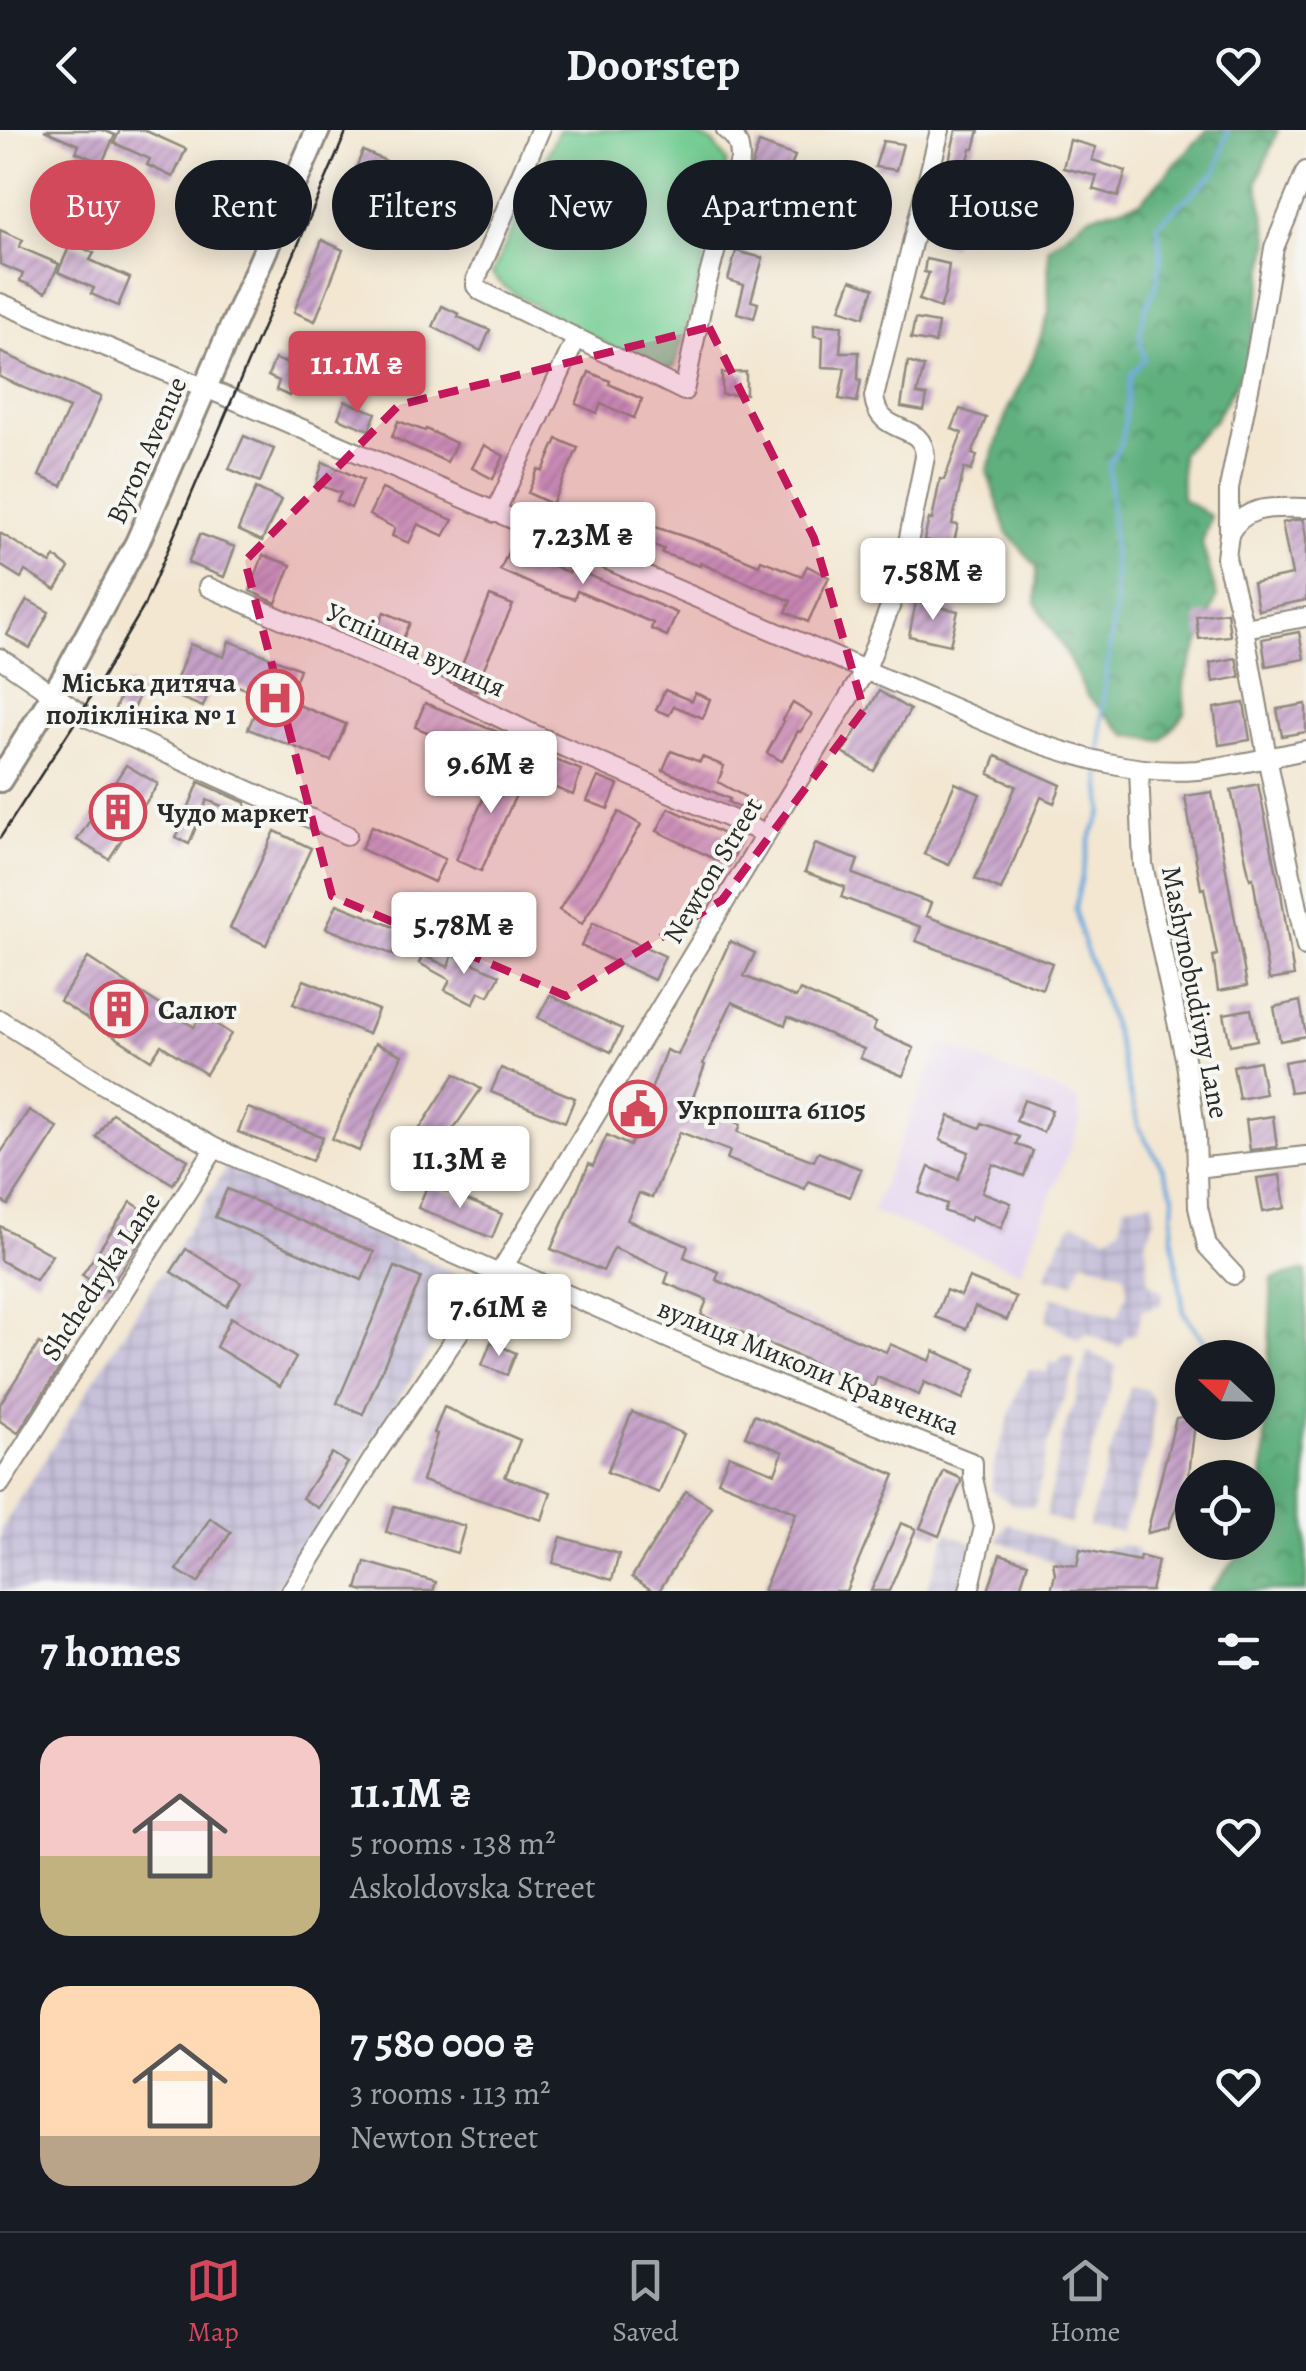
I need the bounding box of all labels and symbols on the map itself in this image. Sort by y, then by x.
pin: 11.1M ₴ [265,331,449,416]
street label: Byron Avenue [98,371,196,530]
pin: 7.23M ₴ [491,502,675,587]
pin: 7.58M ₴ [841,538,1025,623]
street label: Успішна вулиця [320,593,512,707]
place label: Міська дитяча поліклініка № 1 [46,664,237,734]
hospital icon: Міська дитяча поліклініка № 1 [245,668,305,728]
pin: 9.6M ₴ [410,731,572,816]
building icon: Чудо маркет [88,782,148,842]
street label: Newton Street [654,790,772,951]
place label: Чудо маркет [157,794,309,832]
street label: Mashynobudivny Lane [1152,863,1238,1122]
pin: 5.78M ₴ [372,892,556,977]
building icon: Салют [89,979,149,1039]
place label: Салют [158,991,237,1029]
public building icon: Укрпошта 61105 [608,1079,668,1139]
place label: Укрпошта 61105 [677,1091,866,1129]
pin: 11.3M ₴ [368,1126,552,1211]
street label: Shchedryka Lane [32,1185,170,1369]
pin: 7.61M ₴ [407,1274,591,1359]
street label: вулиця Миколи Кравченка [652,1289,965,1445]
north arrow [1175,1340,1275,1440]

